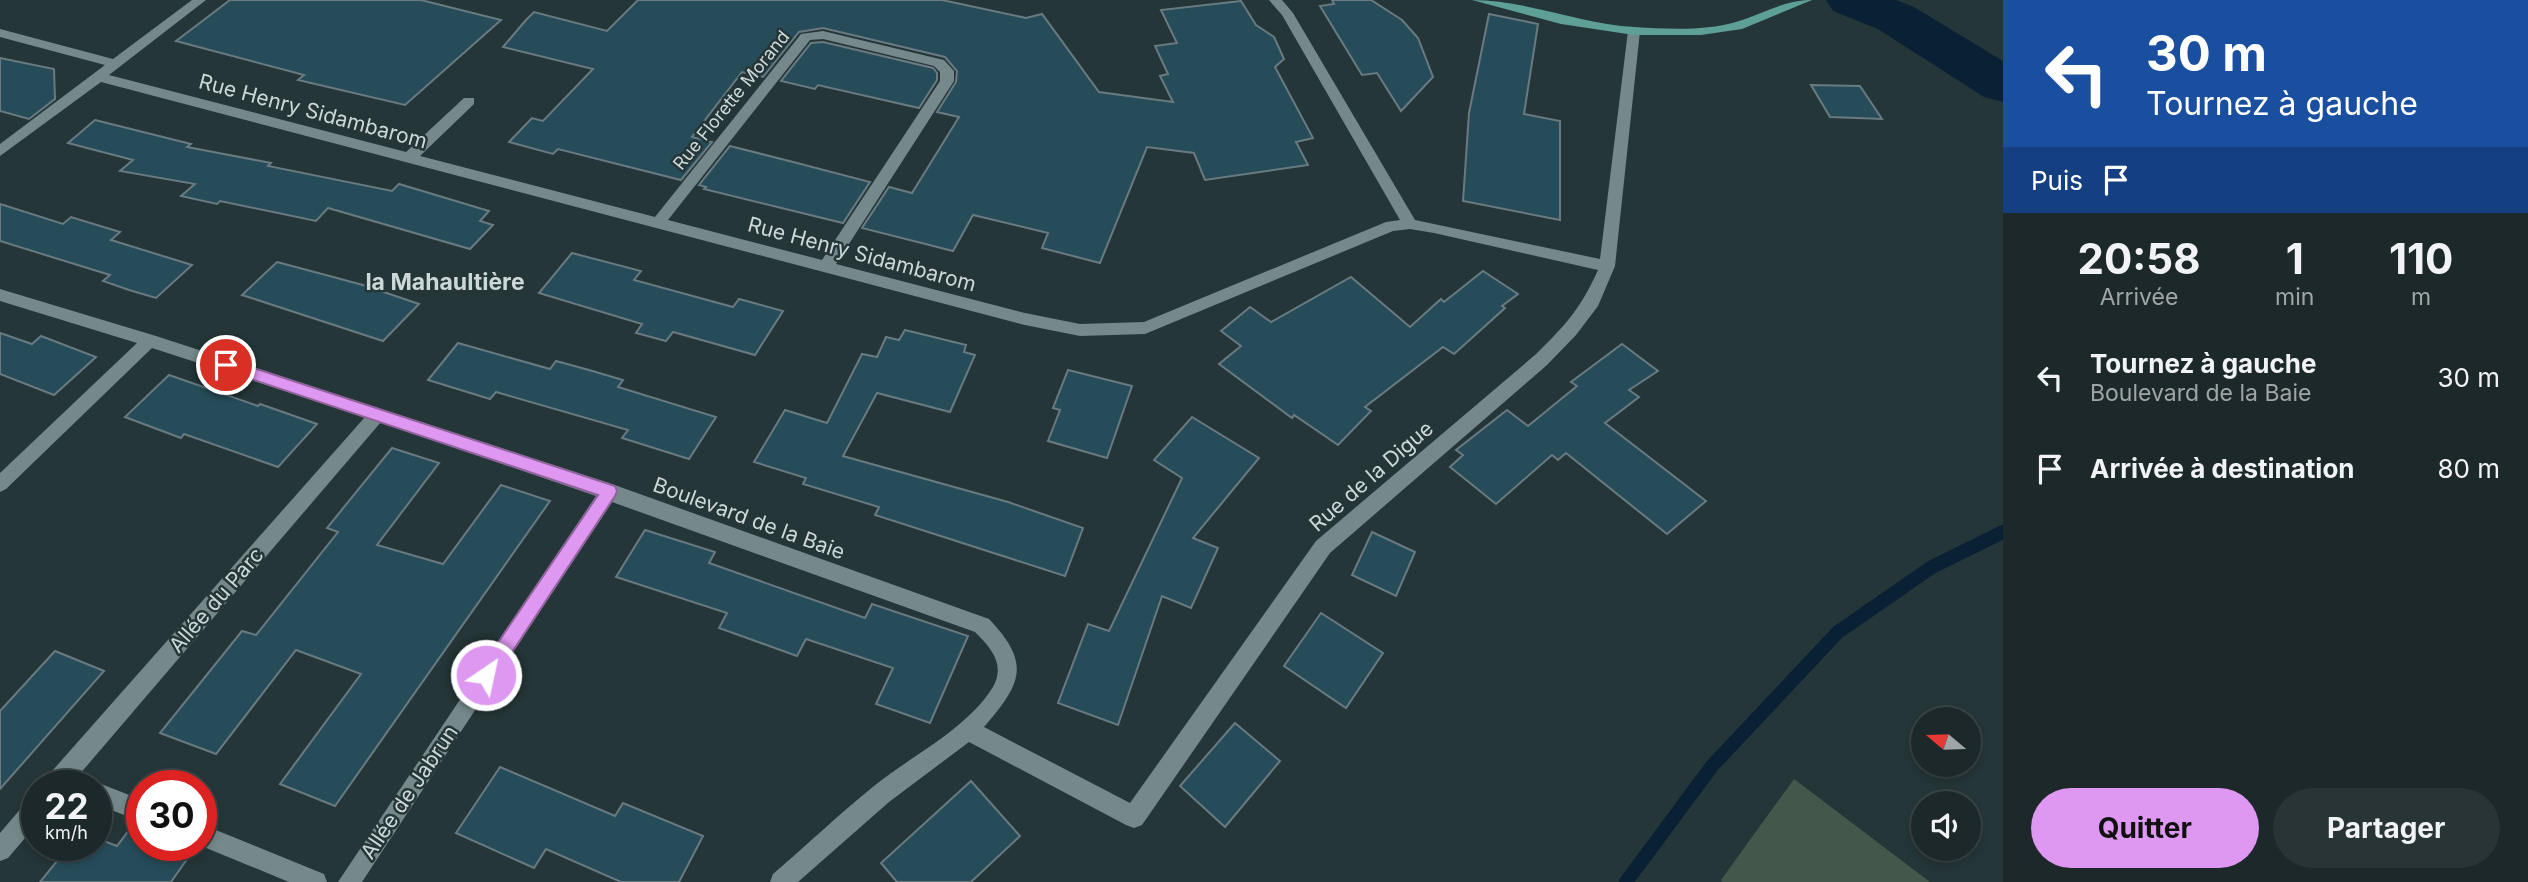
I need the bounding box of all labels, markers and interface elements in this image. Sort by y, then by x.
text: 30 m [2146,24,2267,83]
street label: Rue Florette Morand [668,26,794,174]
icon: left [2031,28,2122,119]
street label: Rue Henry Sidambarom [196,68,430,154]
text: Tournez à gauche [2146,84,2418,123]
icon: arrive [2097,161,2135,199]
text: Puis [2031,165,2083,196]
street label: Rue Henry Sidambarom [745,211,979,297]
text: 20:58 [2078,233,2201,284]
text: 1 [2286,233,2304,284]
text: 110 [2389,233,2453,284]
district label: la Mahaultière [365,268,525,296]
text: Arrivée [2100,283,2178,311]
text: min [2275,283,2314,311]
text: m [2411,283,2431,311]
pin [196,335,256,395]
icon: arrive [207,346,245,384]
text: Tournez à gauche [2090,348,2316,379]
icon: left [2031,359,2069,397]
text: 30 m [2437,362,2500,393]
text: Boulevard de la Baie [2090,379,2311,407]
street label: Rue de la Digue [1304,416,1438,536]
icon: arrive [2031,450,2069,488]
text: Arrivée à destination [2090,453,2355,484]
text: 80 m [2437,453,2500,484]
street label: Boulevard de la Baie [650,472,848,564]
street label: Allée du Parc [164,542,268,658]
position arrow [449,638,523,712]
north arrow [1911,707,1981,777]
map controls [1911,707,1981,861]
street label: Allée de Jabrun [355,721,463,863]
speed limit sign: 30 [126,770,217,861]
text: 22 [44,785,89,827]
button: Quitter [2031,788,2259,868]
button: Partager [2273,788,2500,868]
button: sound [1911,791,1981,861]
text: km/h [45,822,88,843]

